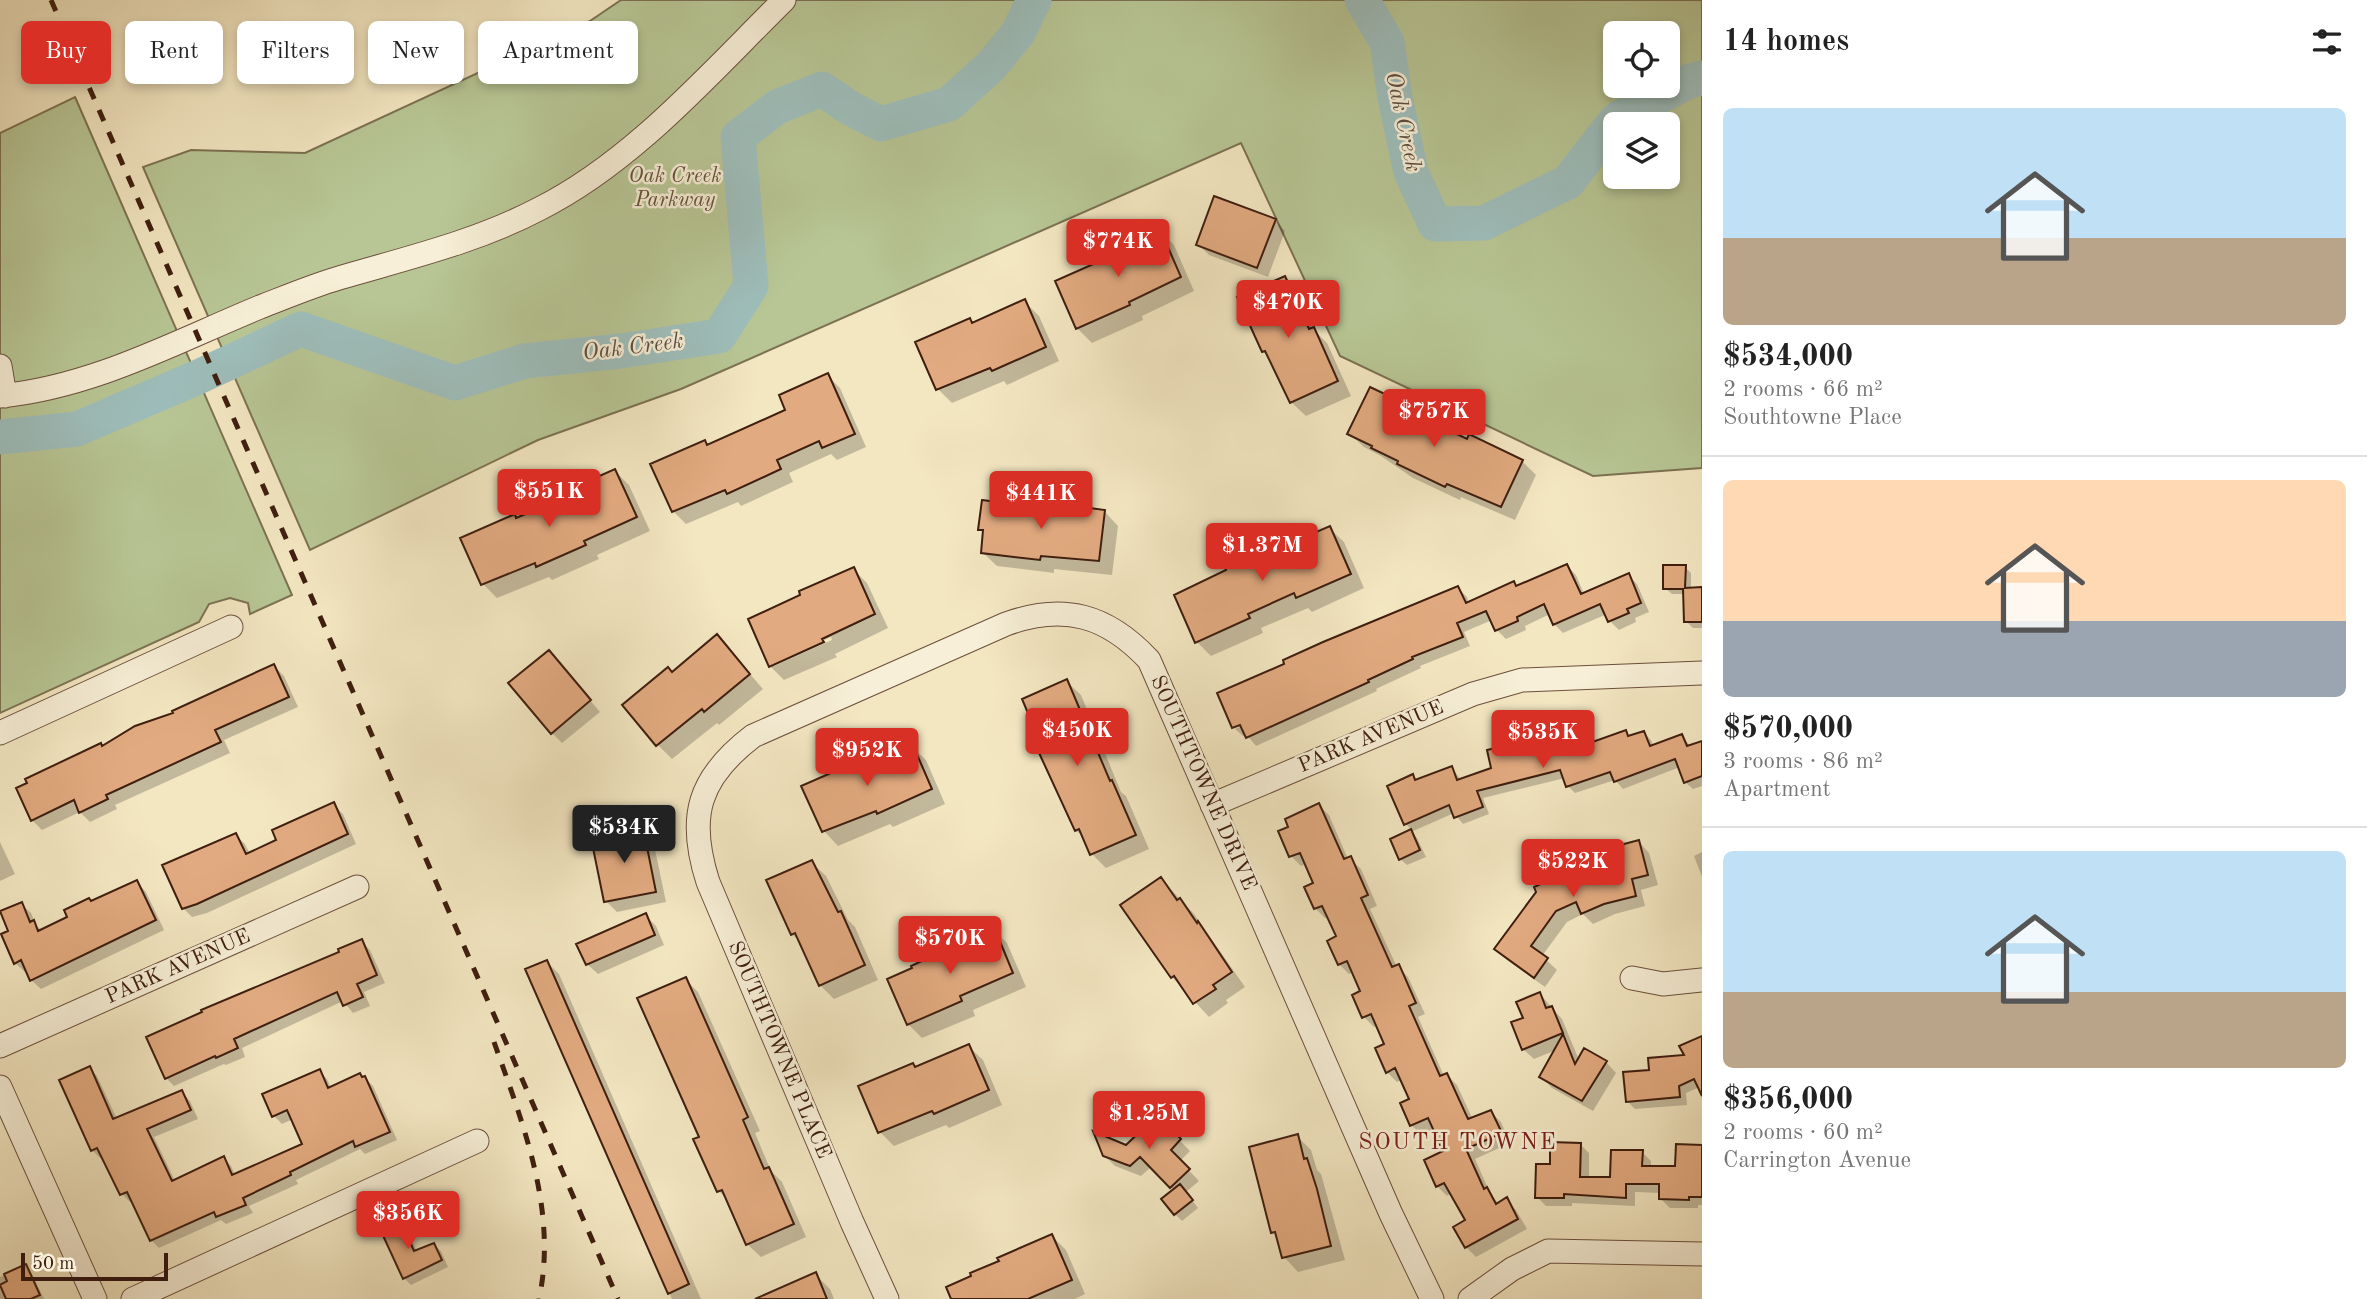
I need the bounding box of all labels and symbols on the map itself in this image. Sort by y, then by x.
water label: Oak Creek [1381,70,1425,174]
park label: Oak Creek Parkway [629,166,721,211]
pin: $774K [1069,219,1167,279]
pin: $470K [1239,280,1337,340]
water label: Oak Creek [581,329,685,365]
pin: $757K [1385,390,1483,449]
pin: $551K [500,470,598,529]
pin: $441K [992,472,1090,531]
pin: $1.37M [1205,524,1319,583]
street label: SOUTHTOWNE DRIVE [1146,673,1260,893]
street label: PARK AVENUE [1295,697,1447,777]
pin: $450K [1028,708,1126,768]
pin: $535K [1494,710,1592,770]
pin: $952K [818,728,916,788]
pin: $534K [575,806,673,865]
pin: $522K [1524,839,1622,899]
pin: $570K [901,916,999,976]
street label: PARK AVENUE [102,926,254,1008]
street label: SOUTHTOWNE PLACE [724,938,834,1162]
pin: $1.25M [1092,1092,1206,1151]
district label: SOUTH TOWNE [1358,1131,1558,1154]
pin: $356K [359,1192,457,1251]
scale bar [21,1250,168,1282]

